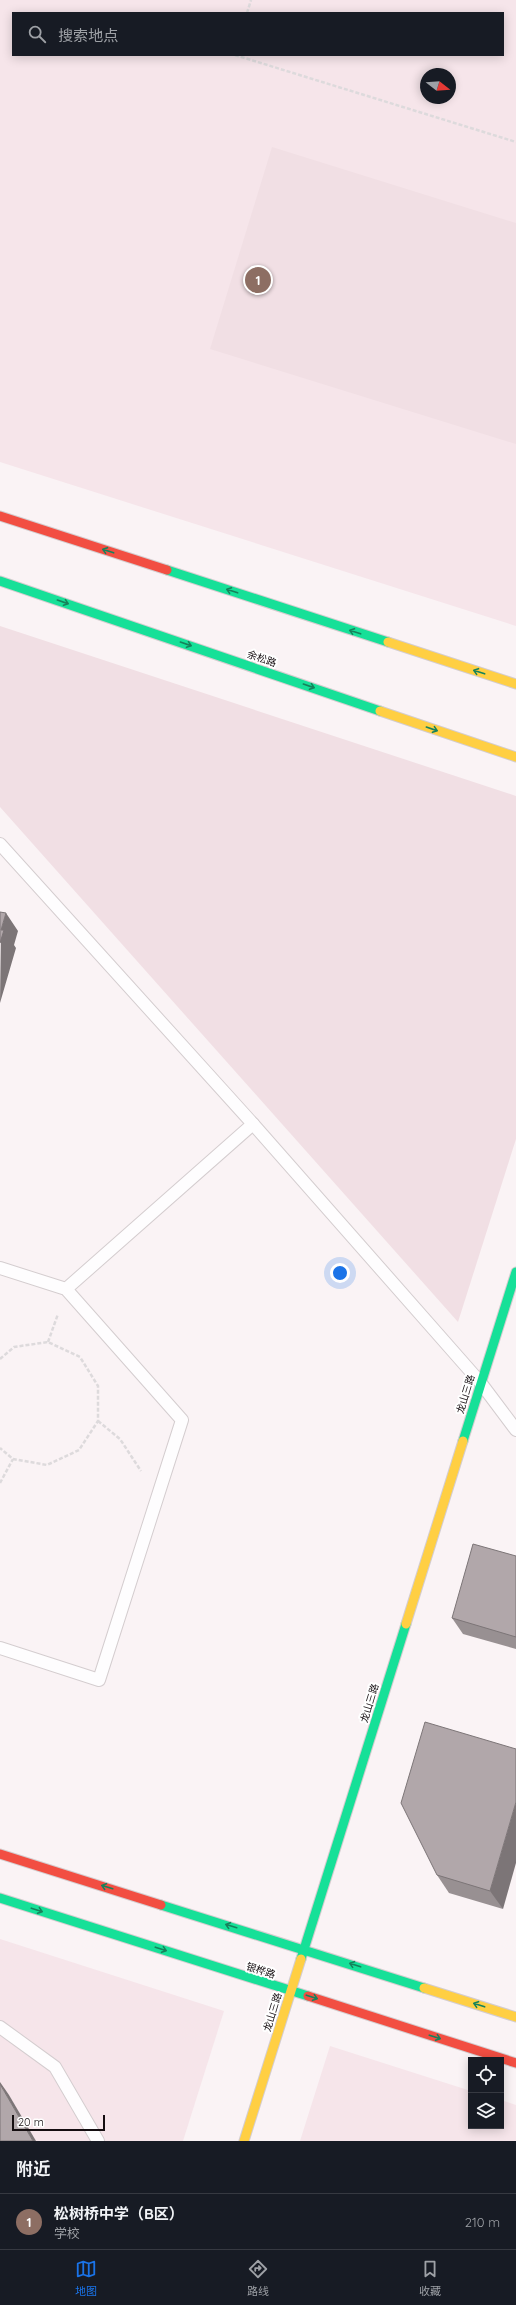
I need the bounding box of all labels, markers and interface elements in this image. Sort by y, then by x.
search box [12,12,504,56]
icon: search [26,23,48,45]
text: 搜索地点 [58,26,118,45]
north arrow [420,68,456,104]
pin: 1 [245,265,271,295]
one-way arrow [102,547,115,554]
one-way arrow [226,587,238,595]
one-way arrow [57,599,70,606]
one-way arrow [350,627,362,635]
one-way arrow [180,641,192,649]
street label: 余松路 [246,647,278,670]
one-way arrow [473,668,486,675]
one-way arrow [303,683,315,691]
one-way arrow [426,725,438,733]
your location [330,1263,350,1283]
street label: 龙山三路 [453,1373,478,1415]
street label: 龙山三路 [357,1682,382,1724]
one-way arrow [101,1883,114,1890]
one-way arrow [30,1907,43,1914]
one-way arrow [225,1922,238,1929]
one-way arrow [154,1946,167,1953]
street label: 银桦路 [245,1960,277,1981]
one-way arrow [349,1961,362,1968]
street label: 龙山三路 [260,1991,285,2033]
one-way arrow [305,1994,318,2001]
one-way arrow [473,2001,486,2008]
one-way arrow [429,2034,442,2041]
map controls [468,2057,504,2129]
button: locate [468,2057,504,2093]
button: layers [468,2093,504,2129]
scale bar [12,2113,105,2132]
text: 20 m [18,2115,44,2129]
text: 附近 [16,2158,50,2179]
text: 松树桥中学（B区） [54,2204,184,2223]
text: 1 [26,2214,32,2230]
text: 210 m [465,2214,500,2230]
text: 学校 [54,2225,80,2241]
tab: 地图 [75,2258,97,2298]
tab: 路线 [247,2258,269,2298]
tab: 收藏 [419,2258,441,2298]

